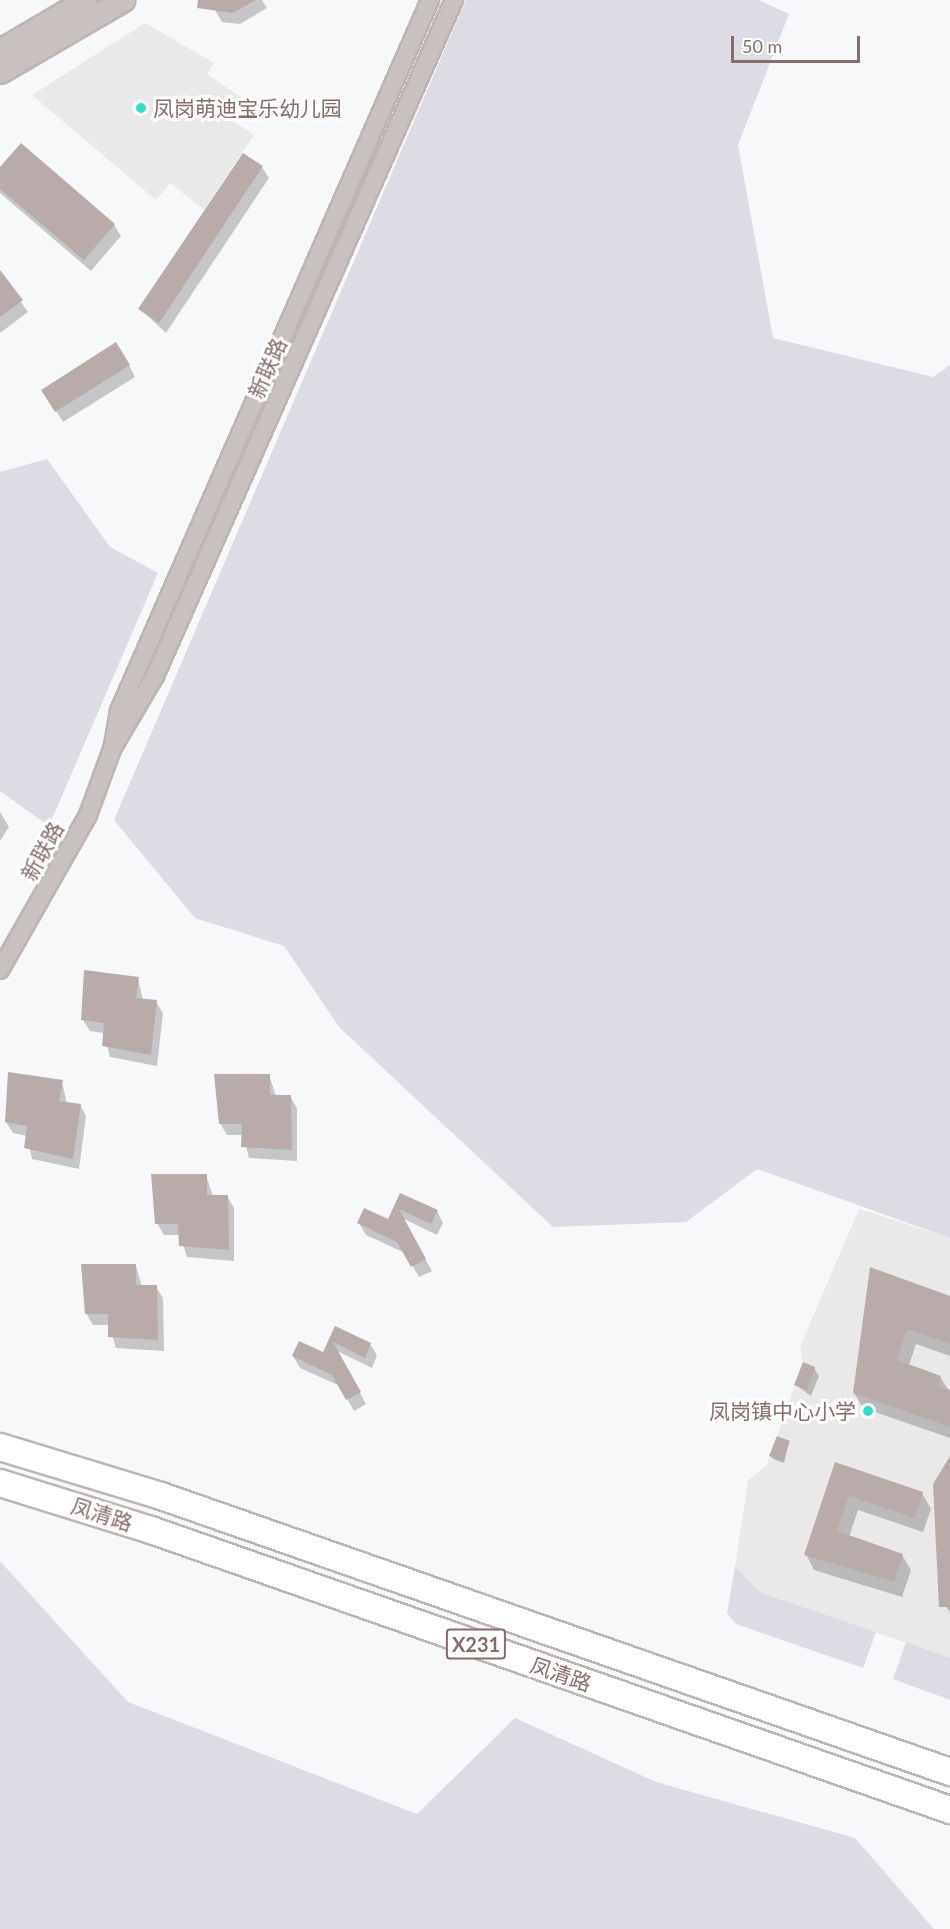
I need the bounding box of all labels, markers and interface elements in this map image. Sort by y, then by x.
scale bar [734,24,863,62]
text: 50 m [742,35,782,57]
place label: 凤岗萌迪宝乐幼儿园 [153,95,342,121]
marker: 凤岗萌迪宝乐幼儿园 [134,101,148,115]
street label: 新联路 [243,334,291,402]
street label: 新联路 [16,817,68,885]
place label: 凤岗镇中心小学 [709,1398,856,1424]
marker: 凤岗镇中心小学 [861,1404,875,1418]
street label: 凤清路 [68,1492,136,1536]
road number: X231 [444,1627,508,1661]
street label: 凤清路 [527,1652,595,1696]

